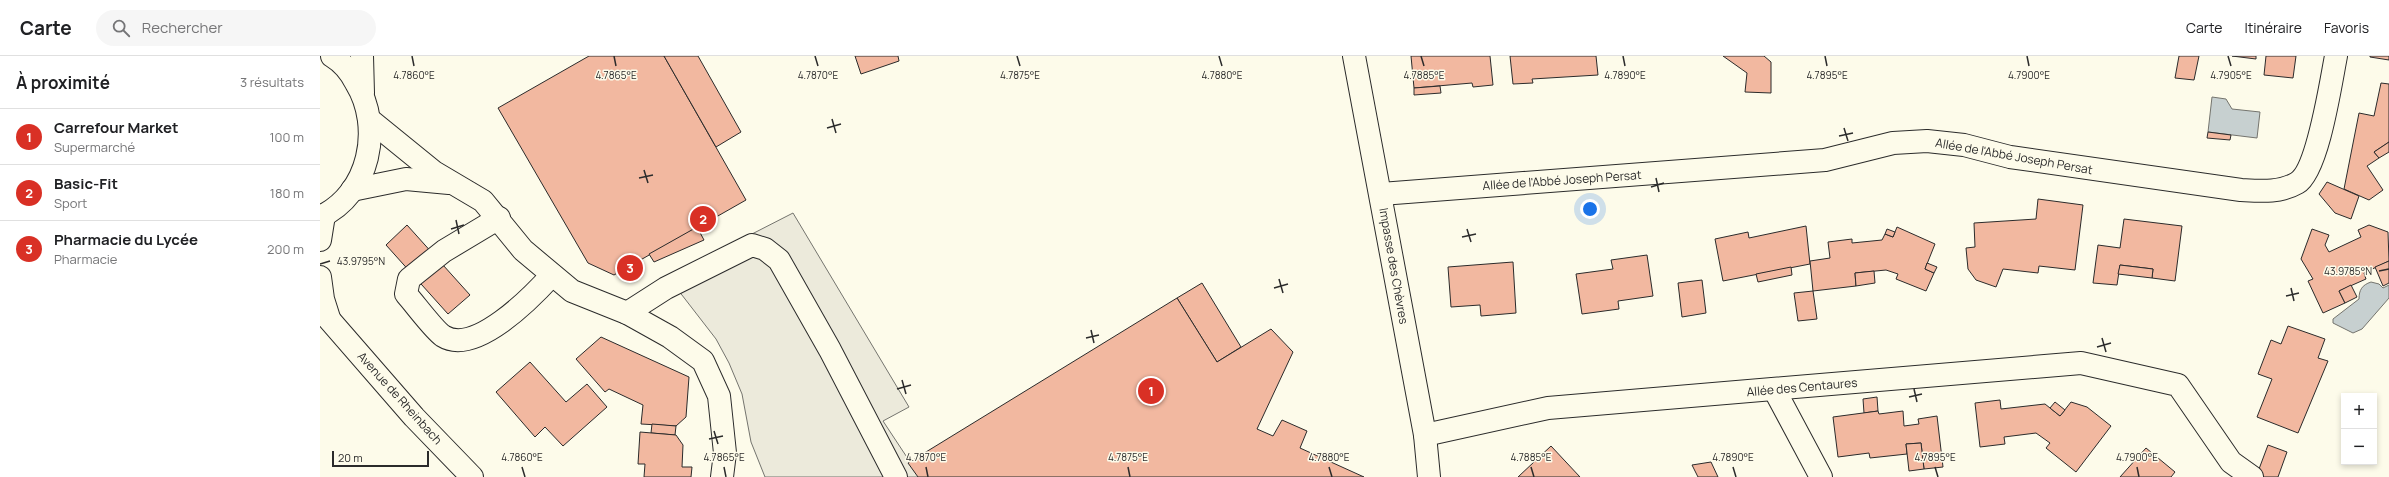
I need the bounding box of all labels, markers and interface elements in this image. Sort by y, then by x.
search box [96,10,376,46]
text: Carte [20,15,72,41]
icon: search [110,17,132,39]
text: Rechercher [142,17,223,38]
text: Carte [2186,18,2222,37]
text: Itinéraire [2244,18,2302,37]
text: Favoris [2324,18,2369,37]
text: 4.7860°E [393,68,435,82]
text: 4.7865°E [595,68,637,82]
text: 4.7870°E [798,68,838,82]
text: 4.7875°E [1000,68,1040,82]
text: 4.7880°E [1201,68,1243,82]
text: 4.7885°E [1404,68,1445,82]
text: 4.7890°E [1604,68,1646,82]
text: 4.7895°E [1806,68,1848,82]
text: 4.7900°E [2008,68,2050,82]
text: 4.7905°E [2210,68,2252,82]
text: À proximité [16,71,110,94]
text: 3 résultats [240,73,304,91]
text: Carrefour Market [54,117,178,138]
text: 1 [26,128,32,146]
text: 100 m [269,128,304,146]
street label: Allée de l'Abbé Joseph Persat [1934,134,2094,178]
text: Supermarché [54,138,135,156]
street label: Allée de l'Abbé Joseph Persat [1482,166,1642,194]
text: Basic-Fit [54,173,118,194]
text: 2 [25,184,33,202]
text: 180 m [270,184,304,202]
text: Sport [54,194,87,212]
your location [1580,199,1600,219]
pin: 2 [690,204,716,234]
street label: Impasse des Chèvres [1375,207,1413,325]
text: Pharmacie du Lycée [54,229,198,250]
text: 3 [25,240,33,258]
text: 200 m [267,240,304,258]
text: Pharmacie [54,250,117,268]
pin: 3 [617,253,643,283]
text: 43.9795°N [337,254,385,268]
text: 43.9785°N [2324,264,2372,278]
street label: Avenue de Rheinbach [354,348,446,448]
street label: Allée des Centaures [1746,374,1858,400]
pin: 1 [1138,376,1164,406]
map controls [2341,393,2377,465]
button: + [2341,393,2377,429]
button: − [2341,429,2377,465]
scale bar [332,449,429,468]
text: 20 m [338,450,363,465]
text: 4.7860°E [501,450,543,464]
text: 4.7865°E [703,450,745,464]
text: 4.7870°E [906,450,946,464]
text: 4.7875°E [1108,450,1148,464]
text: 4.7880°E [1308,450,1350,464]
text: 4.7885°E [1511,450,1552,464]
text: 4.7890°E [1712,450,1754,464]
text: 4.7895°E [1914,450,1956,464]
text: 4.7900°E [2116,450,2158,464]

